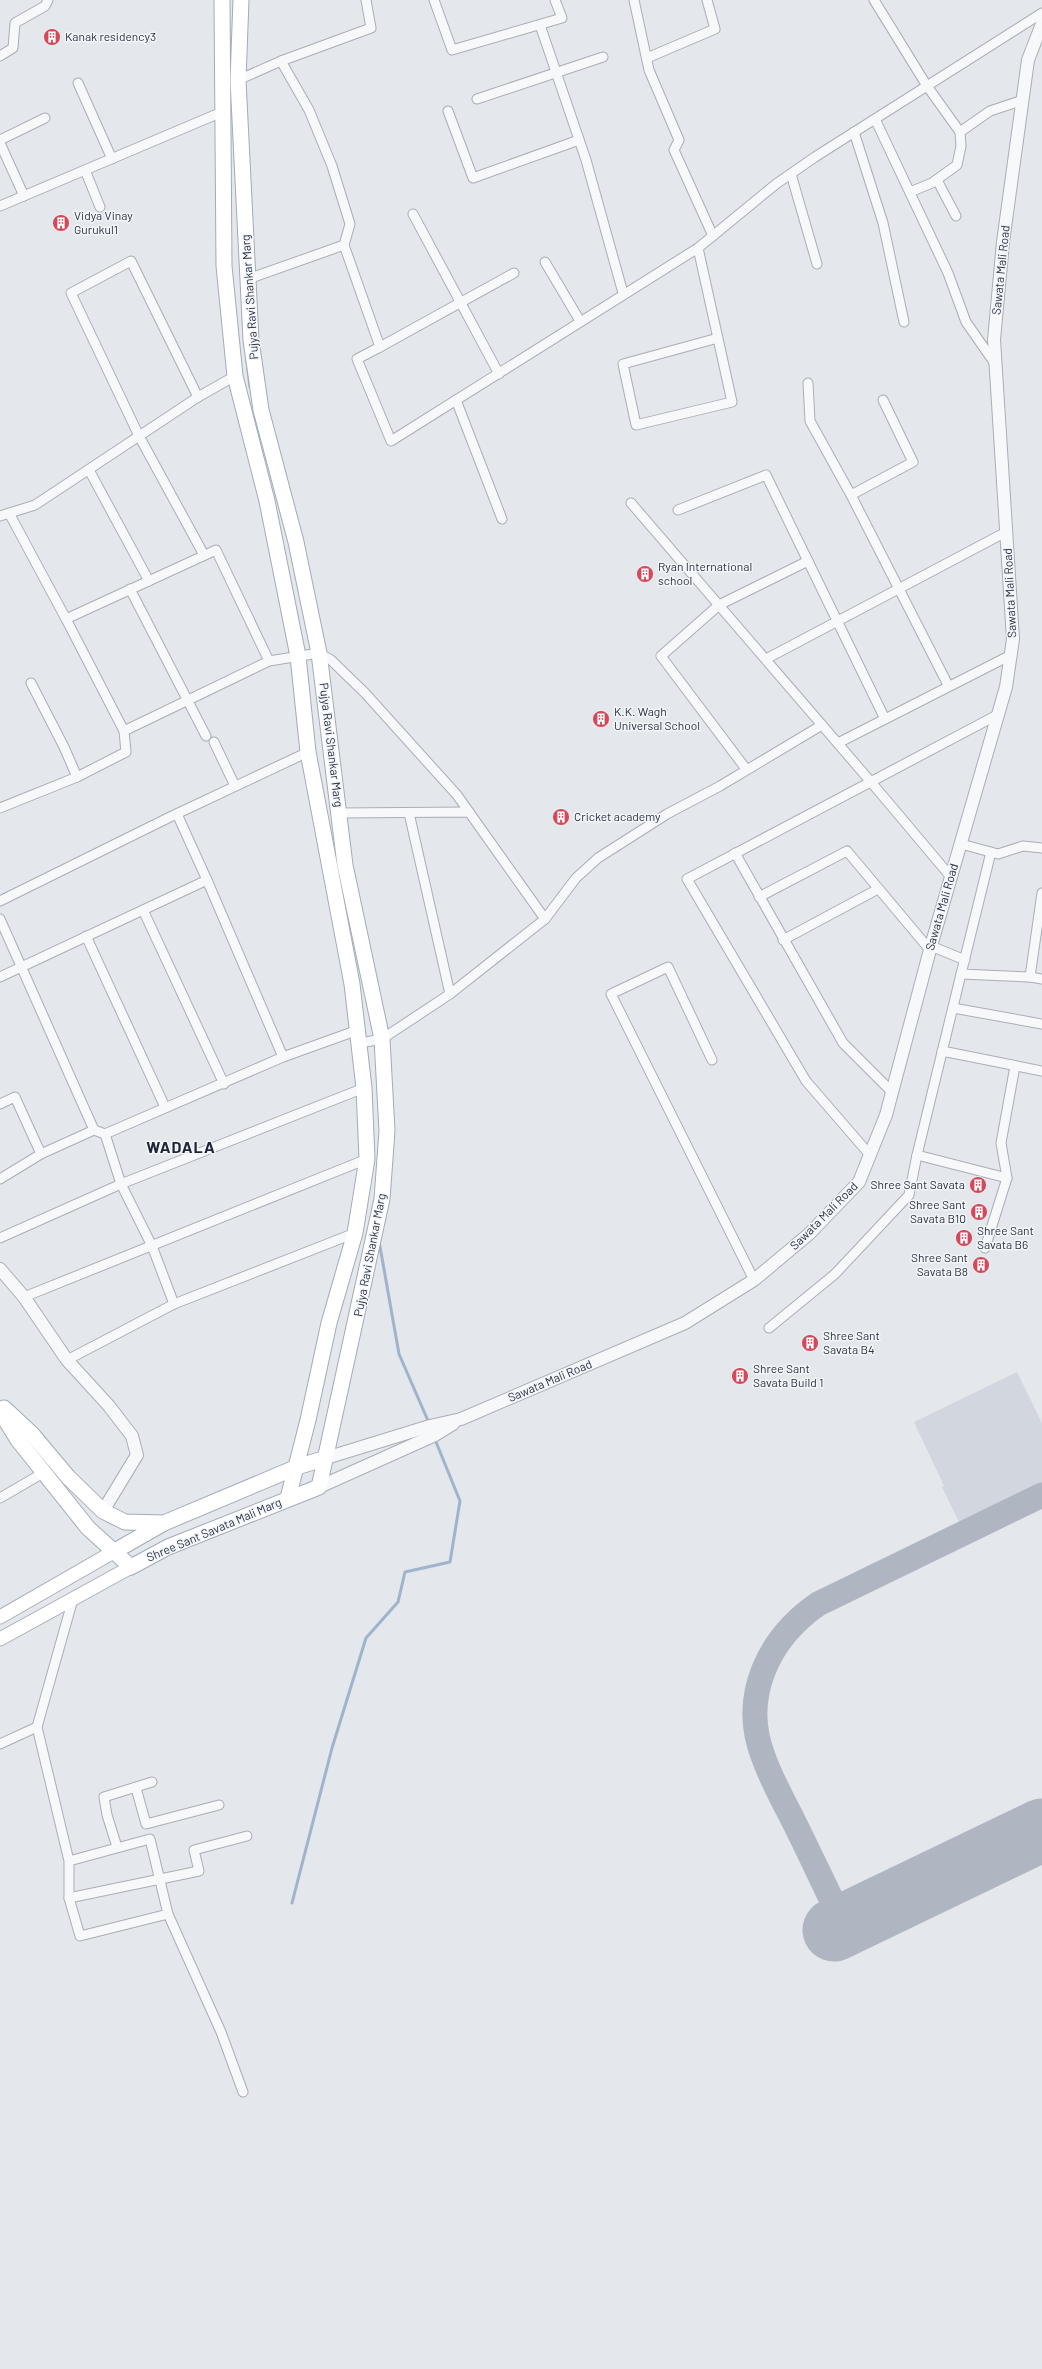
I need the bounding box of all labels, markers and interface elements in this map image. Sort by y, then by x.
building icon: Kanak residency3 [42,27,62,47]
place label: Kanak residency3 [65,29,156,43]
place label: Vidya Vinay Gurukul1 [74,208,133,236]
building icon: Vidya Vinay Gurukul1 [51,213,71,233]
street label: Sawata Mali Road [988,224,1012,315]
street label: Pujya Ravi Shankar Marg [238,234,260,360]
street label: Sawata Mali Road [1000,548,1018,638]
place label: Ryan International school [658,559,752,587]
building icon: Ryan International school [635,564,655,584]
street label: Pujya Ravi Shankar Marg [317,682,347,808]
place label: K.K. Wagh Universal School [614,704,700,732]
building icon: K.K. Wagh Universal School [591,709,611,729]
building icon: Cricket academy [551,807,571,827]
place label: Cricket academy [574,809,661,823]
street label: Sawata Mali Road [922,862,960,952]
district label: WADALA [146,1137,216,1156]
building icon: Shree Sant Savata [968,1175,988,1195]
place label: Shree Sant Savata [870,1177,965,1191]
street label: Sawata Mali Road [787,1179,860,1252]
street label: Pujya Ravi Shankar Marg [350,1192,388,1318]
place label: Shree Sant Savata B10 [909,1197,966,1225]
building icon: Shree Sant Savata B10 [969,1202,989,1222]
place label: Shree Sant Savata B6 [977,1223,1034,1251]
building icon: Shree Sant Savata B6 [954,1228,974,1248]
place label: Shree Sant Savata B8 [911,1250,968,1278]
building icon: Shree Sant Savata B8 [971,1255,991,1275]
place label: Shree Sant Savata B4 [823,1328,880,1356]
building icon: Shree Sant Savata B4 [800,1333,820,1353]
street label: Sawata Mali Road [505,1356,594,1404]
place label: Shree Sant Savata Build 1 [753,1361,823,1389]
building icon: Shree Sant Savata Build 1 [730,1366,750,1386]
street label: Shree Sant Savata Mali Marg [144,1494,283,1564]

